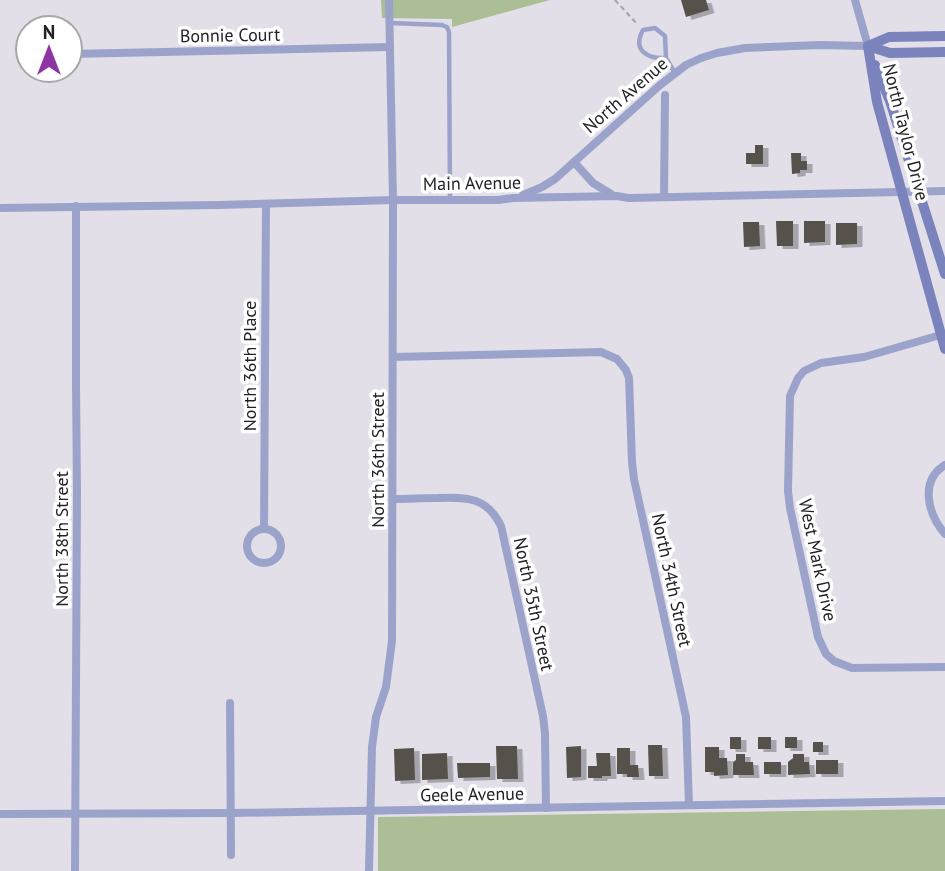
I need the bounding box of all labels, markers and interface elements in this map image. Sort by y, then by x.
north arrow [14,14,84,84]
text: N [43,20,55,44]
street label: Bonnie Court [180,23,280,47]
street label: North Avenue [578,52,672,138]
street label: North Taylor Drive [878,61,934,203]
street label: Main Avenue [423,171,521,195]
street label: North 36th Place [238,301,261,431]
street label: North 36th Street [366,392,389,528]
street label: North 38th Street [50,471,73,607]
street label: West Mark Drive [794,497,842,623]
street label: North 34th Street [647,511,697,649]
street label: North 35th Street [509,535,559,673]
street label: Geele Avenue [420,782,524,806]

